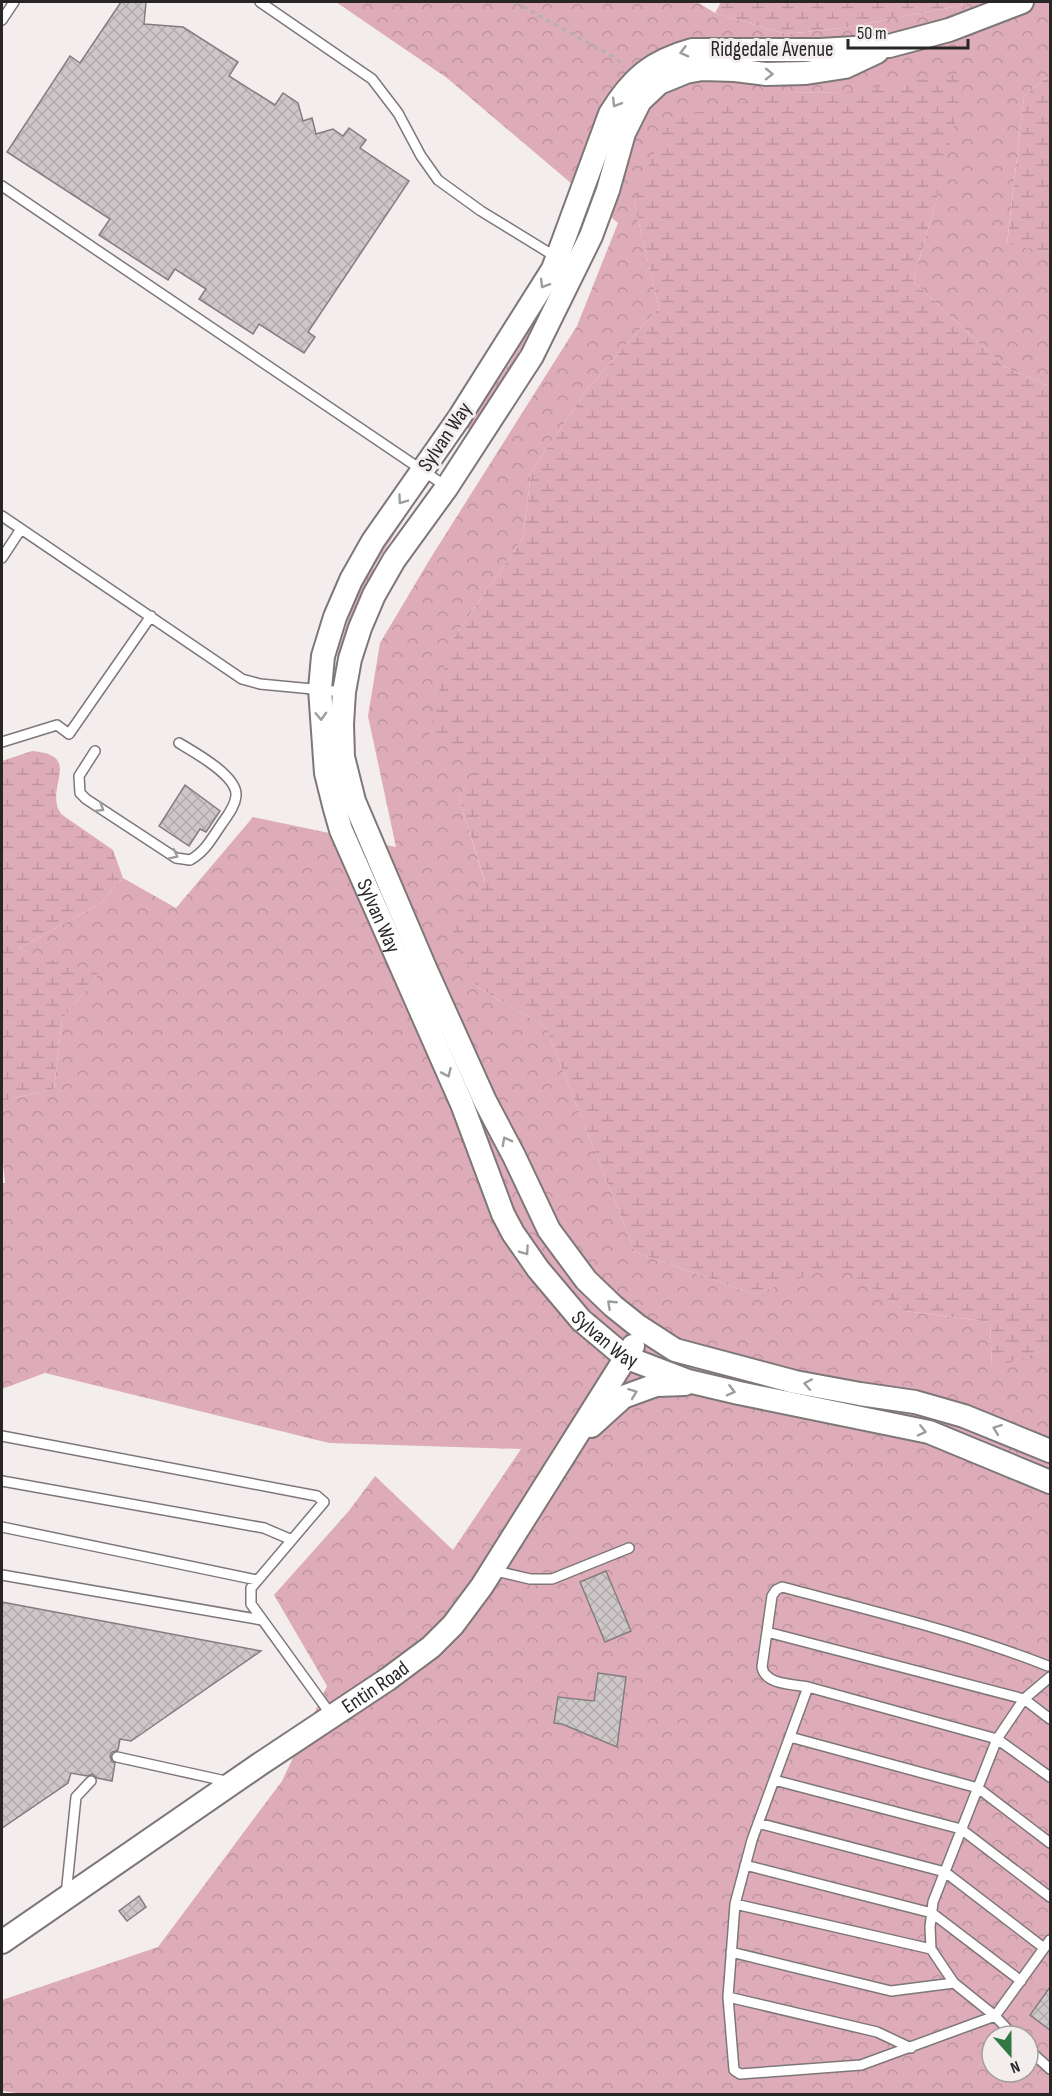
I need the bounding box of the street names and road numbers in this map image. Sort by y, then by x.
street label: Ridgedale Avenue [711,37,833,62]
street label: Sylvan Way [413,398,477,476]
street label: Sylvan Way [352,875,406,957]
street label: Sylvan Way [566,1306,641,1373]
street label: Entin Road [337,1655,414,1719]

